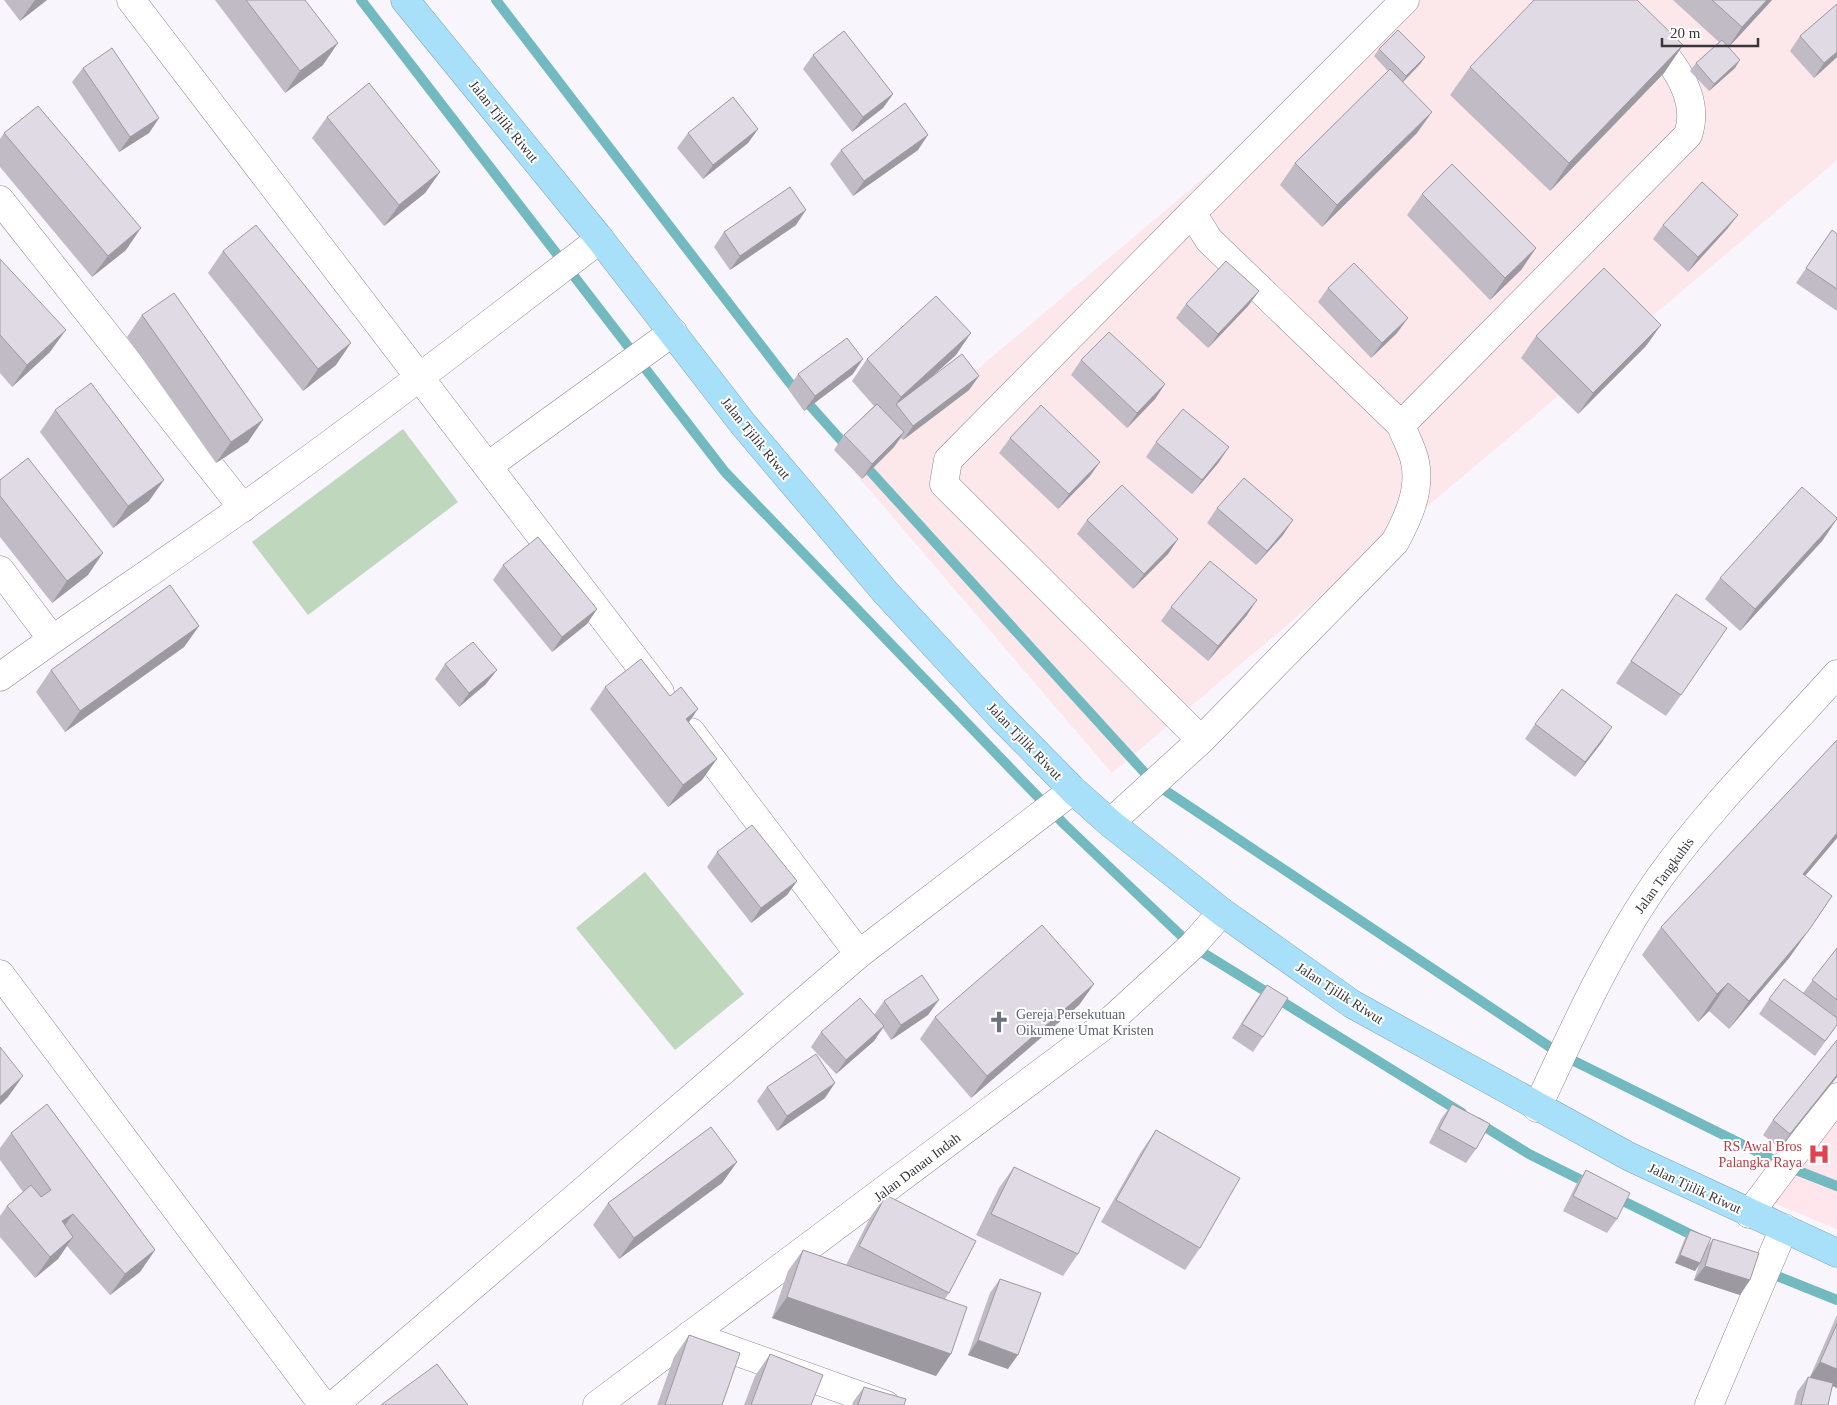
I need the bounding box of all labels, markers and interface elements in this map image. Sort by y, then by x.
scale bar [1662,15,1758,47]
text: 20 m [1670,25,1701,41]
street label: Jalan Tjilik Riwut [466,77,541,165]
street label: Jalan Tjilik Riwut [718,394,793,482]
street label: Jalan Tjilik Riwut [984,700,1065,783]
street label: Jalan Tangkuhis [1632,834,1697,916]
street label: Jalan Tjilik Riwut [1293,960,1386,1027]
place label: Gereja Persekutuan Oikumene Umat Kristen [1016,1007,1154,1038]
church icon: Gereja Persekutuan Oikumene Umat Kristen [986,1009,1012,1035]
street label: Jalan Danau Indah [871,1130,963,1205]
place label: RS Awal Bros Palangka Raya [1718,1139,1803,1170]
hospital icon: RS Awal Bros Palangka Raya [1806,1141,1832,1167]
street label: Jalan Tjilik Riwut [1646,1160,1744,1217]

